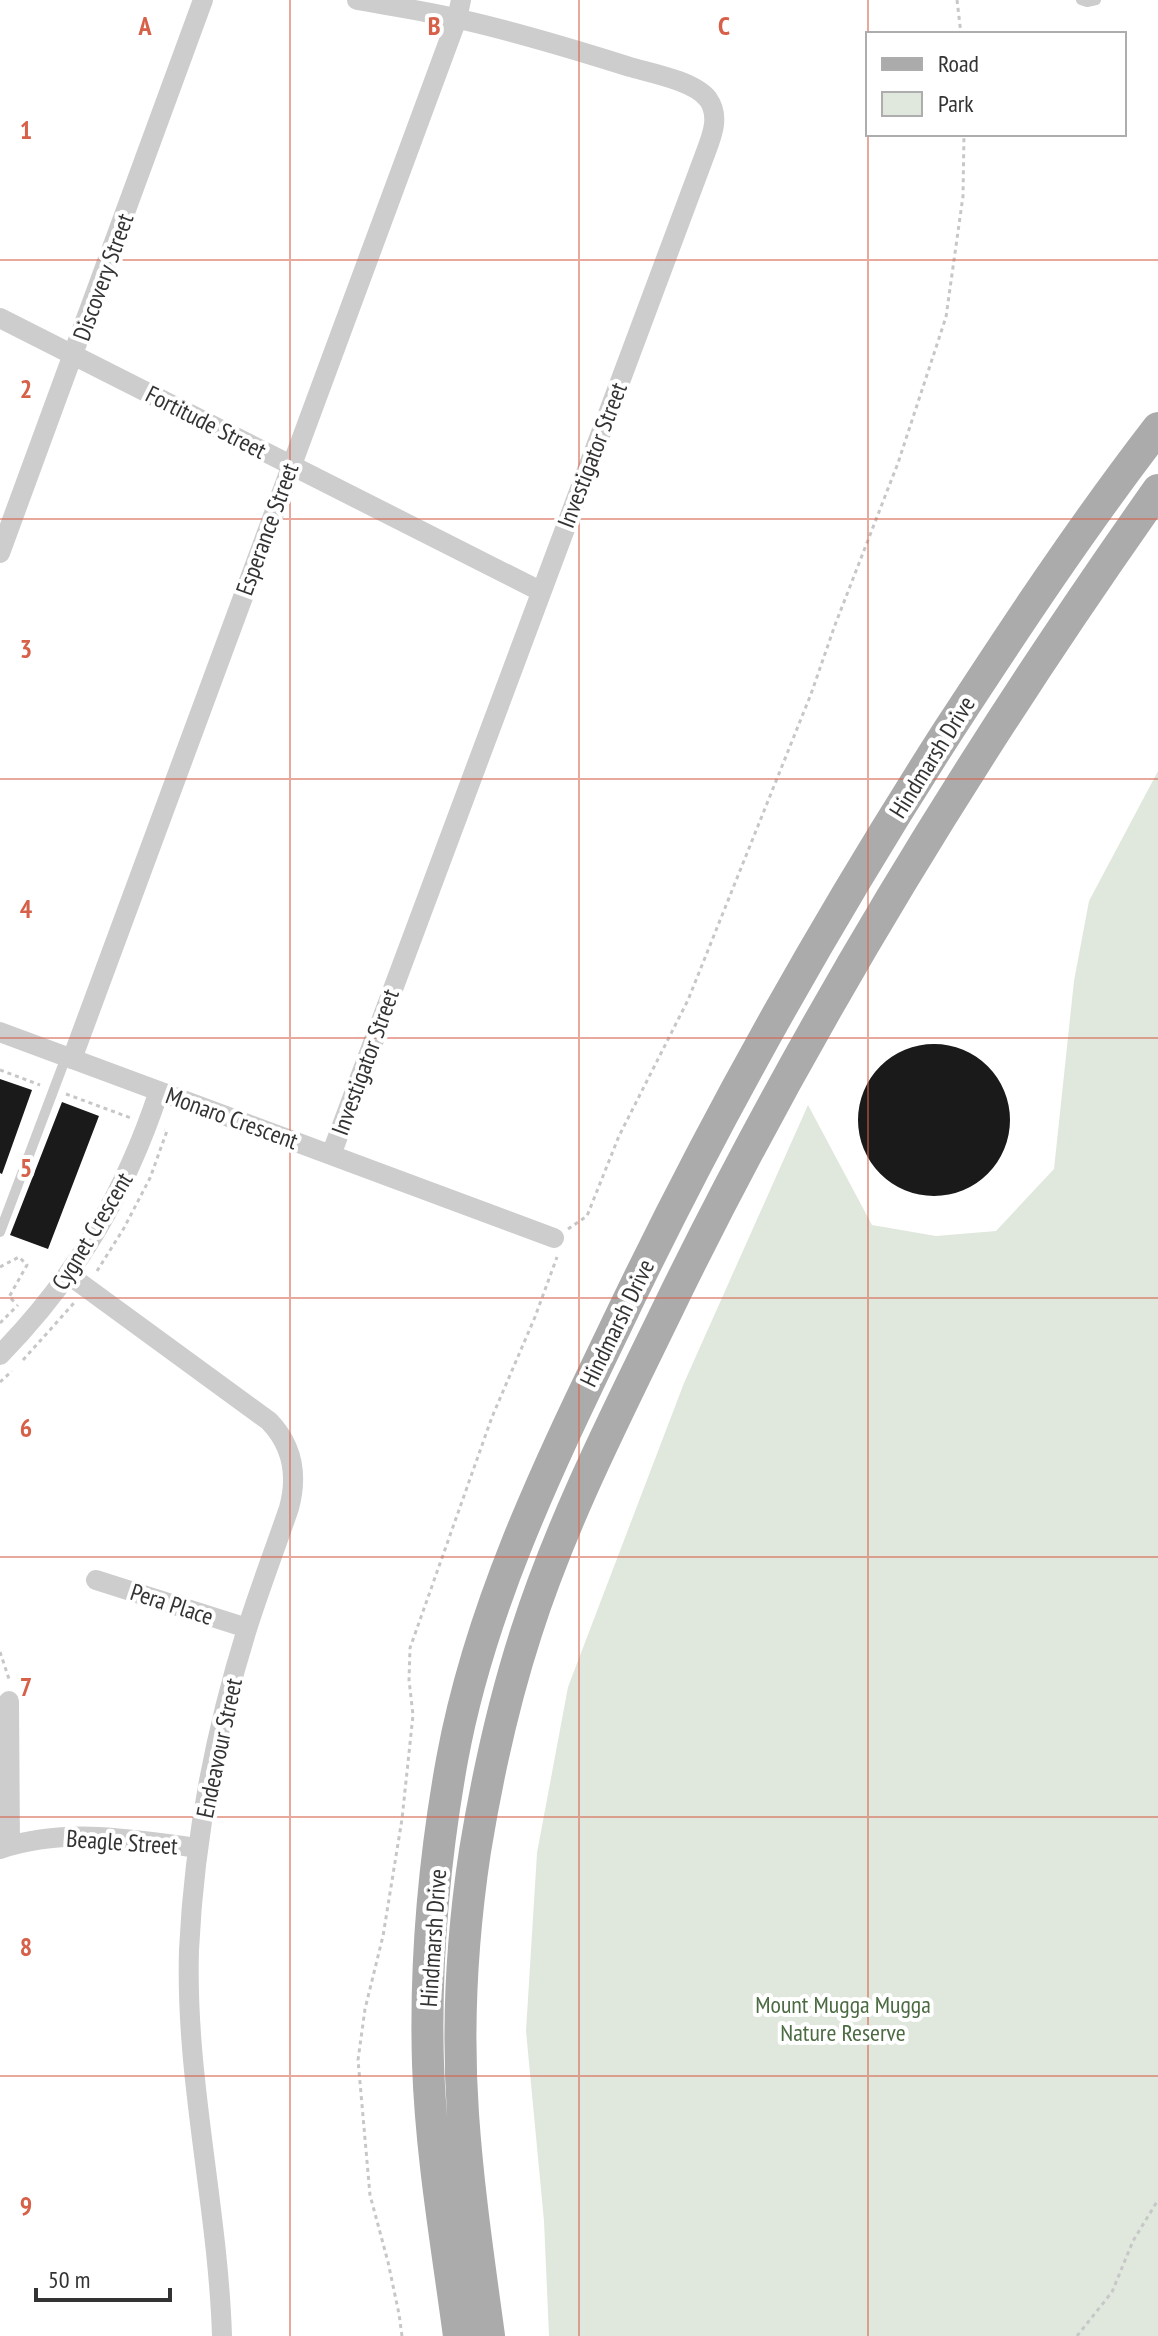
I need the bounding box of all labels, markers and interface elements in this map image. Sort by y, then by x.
text: A [137,9,152,42]
text: B [428,9,441,42]
text: C [718,9,730,42]
legend [866,32,1126,136]
text: Road [938,48,979,79]
text: Park [938,88,974,119]
text: 1 [20,113,32,146]
street label: Discovery Street [66,209,140,345]
text: 2 [20,372,32,405]
street label: Investigator Street [550,377,634,532]
street label: Fortitude Street [140,378,272,466]
street label: Esperance Street [229,458,305,599]
text: 3 [20,632,32,665]
street label: Hindmarsh Drive [882,690,982,824]
text: 4 [20,892,33,925]
street label: Investigator Street [324,984,406,1139]
street label: Monaro Crescent [162,1080,303,1156]
text: 5 [20,1151,32,1184]
street label: Cygnet Crescent [45,1166,140,1296]
street label: Hindmarsh Drive [573,1254,661,1392]
text: 6 [20,1411,32,1444]
street label: Pera Place [127,1576,217,1632]
text: 7 [20,1670,32,1703]
street label: Endeavour Street [189,1675,249,1821]
street label: Beagle Street [65,1823,179,1861]
street label: Hindmarsh Drive [413,1868,453,2008]
text: 8 [20,1930,32,1963]
park label: Mount Mugga Mugga Nature Reserve [755,1989,931,2048]
text: 9 [20,2189,32,2222]
scale bar [36,2252,170,2302]
text: 50 m [48,2264,90,2295]

